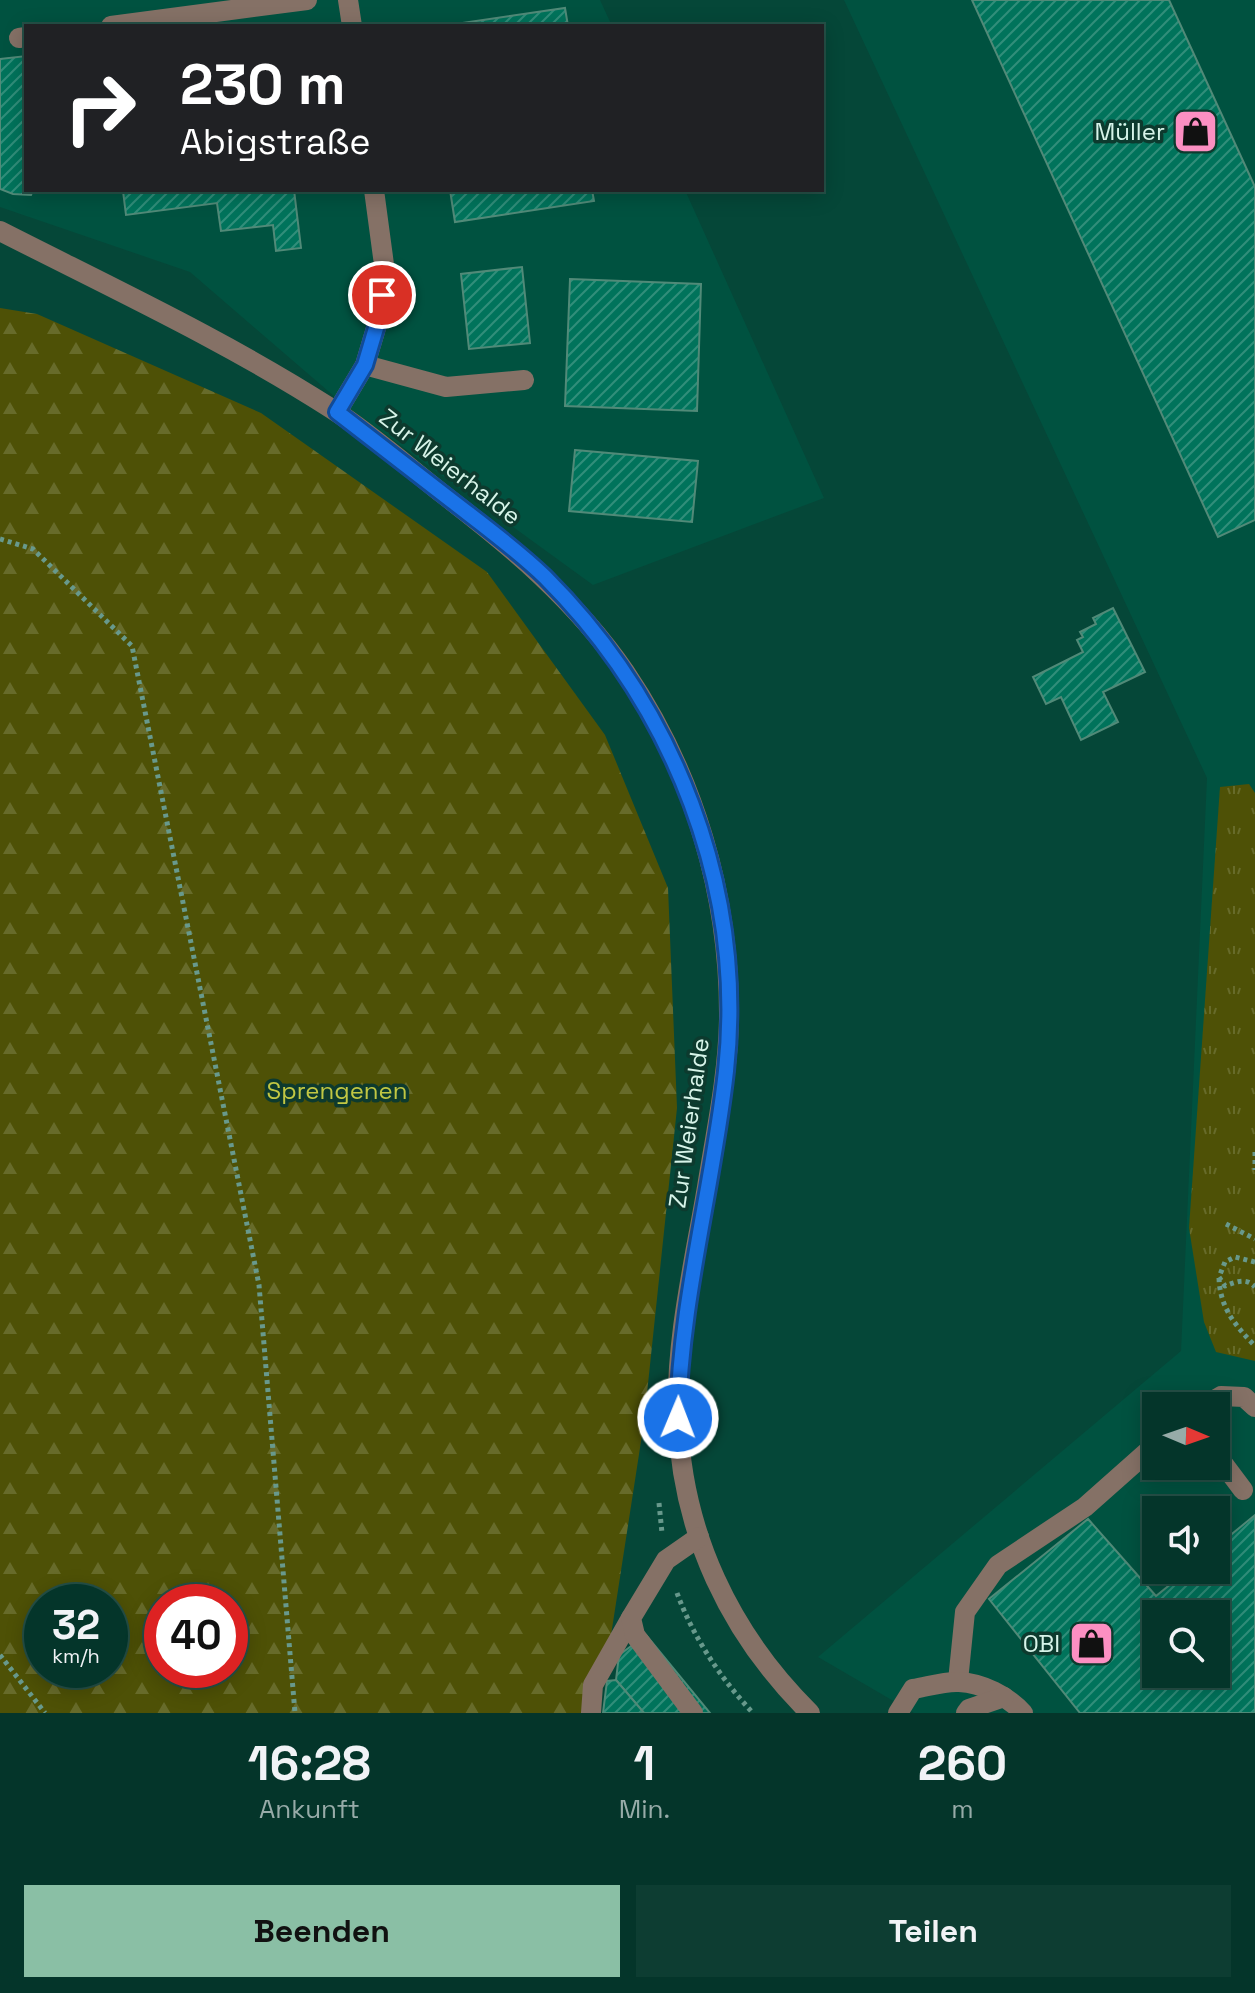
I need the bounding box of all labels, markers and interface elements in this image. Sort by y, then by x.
text: 230 m [180,49,346,120]
icon: right [48,56,152,160]
shop icon: Müller [1172,108,1220,156]
place label: Müller [1095,116,1165,147]
text: Abigstraße [180,119,371,165]
pin [348,261,416,329]
icon: arrive [360,273,404,317]
street label: Zur Weierhalde [373,402,527,532]
street label: Zur Weierhalde [661,1036,716,1210]
park label: Sprengenen [267,1075,407,1106]
position arrow [636,1376,720,1460]
north arrow [1142,1392,1230,1480]
map controls [1142,1392,1230,1688]
button: sound [1142,1496,1230,1584]
speed limit sign: 40 [144,1584,248,1688]
text: 32 [52,1600,100,1651]
button: search [1142,1600,1230,1688]
shop icon: OBI [1067,1620,1115,1668]
place label: OBI [1023,1628,1060,1659]
text: km/h [52,1643,100,1669]
text: 16:28 [248,1733,371,1794]
text: 1 [633,1733,655,1794]
text: 260 [918,1733,1007,1794]
text: Ankunft [259,1792,360,1826]
text: Min. [619,1792,670,1826]
text: m [951,1792,974,1826]
button: Beenden [24,1885,620,1977]
button: Teilen [636,1885,1231,1977]

